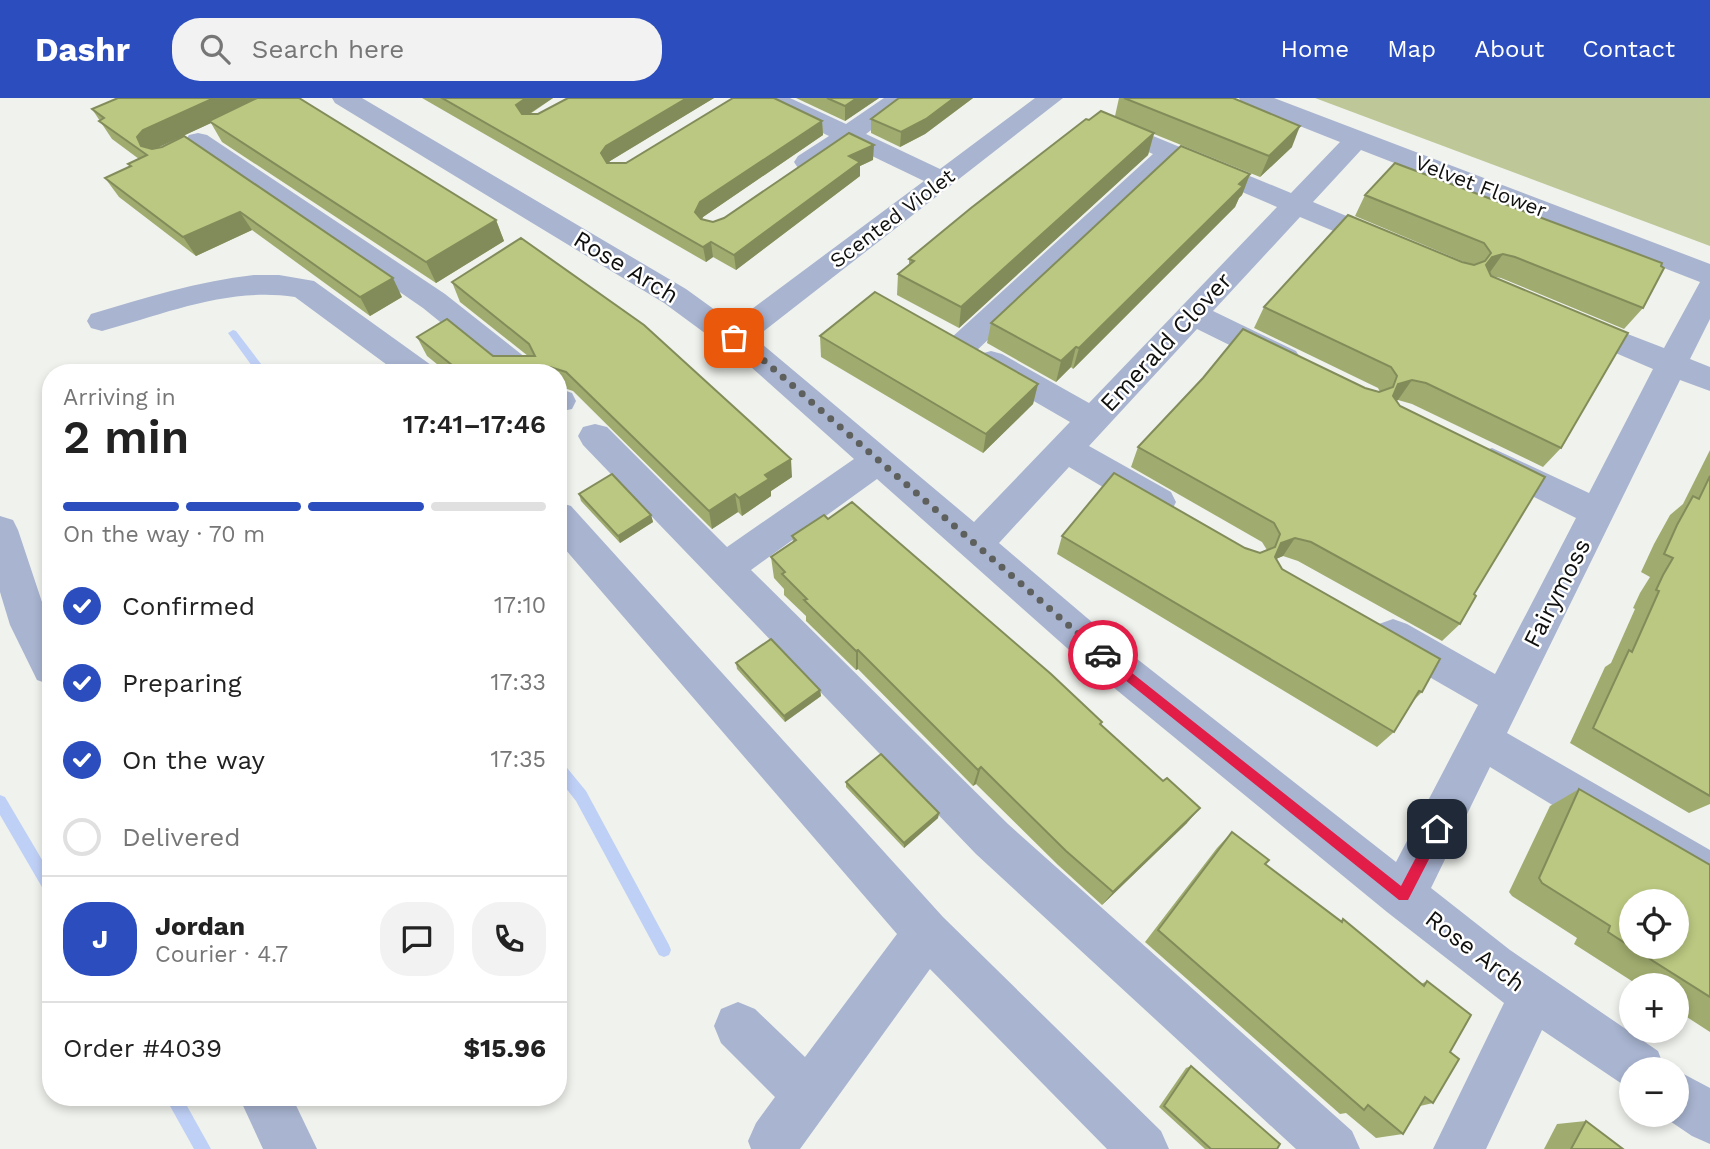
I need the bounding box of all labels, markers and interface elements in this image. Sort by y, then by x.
search box [172,18,662,81]
text: Dashr [35,30,130,69]
icon: search [196,30,234,68]
text: Search here [252,34,404,64]
text: Home [1281,35,1349,63]
text: Map [1387,35,1436,63]
text: About [1474,35,1544,63]
text: Contact [1582,35,1675,63]
street label: Velvet Flower [1412,149,1551,223]
street label: Scented Violet [825,163,959,273]
street label: Rose Arch [569,225,683,309]
street label: Emerald Clover [1094,266,1238,417]
pin [704,308,764,368]
icon: bag [715,319,753,357]
text: Arriving in [63,384,176,411]
text: 17:41–17:46 [403,409,546,439]
text: 2 min [63,410,189,464]
text: On the way · 70 m [63,521,265,548]
street label: Fairymoss [1518,534,1596,652]
icon: check [63,587,101,625]
text: Confirmed [122,591,255,621]
text: 17:10 [494,592,546,619]
courier [1068,620,1138,690]
icon: car [1084,636,1122,674]
icon: check [63,664,101,702]
text: Preparing [122,668,242,698]
text: 17:33 [491,669,546,696]
icon: check [63,741,101,779]
text: On the way [122,745,265,775]
text: 17:35 [491,746,546,773]
pin [1407,799,1467,859]
icon: home [1418,810,1456,848]
text: Delivered [122,822,241,852]
map controls [1619,889,1689,1127]
button: locate [1619,889,1689,959]
button: chat [380,902,454,976]
button: phone [472,902,546,976]
street label: Rose Arch [1420,905,1530,997]
text: Jordan [155,911,245,941]
text: J [92,924,108,954]
text: Courier · 4.7 [155,941,288,968]
button: + [1619,973,1689,1043]
text: Order #4039 [63,1033,222,1063]
text: $15.96 [463,1033,546,1063]
button: − [1619,1057,1689,1127]

